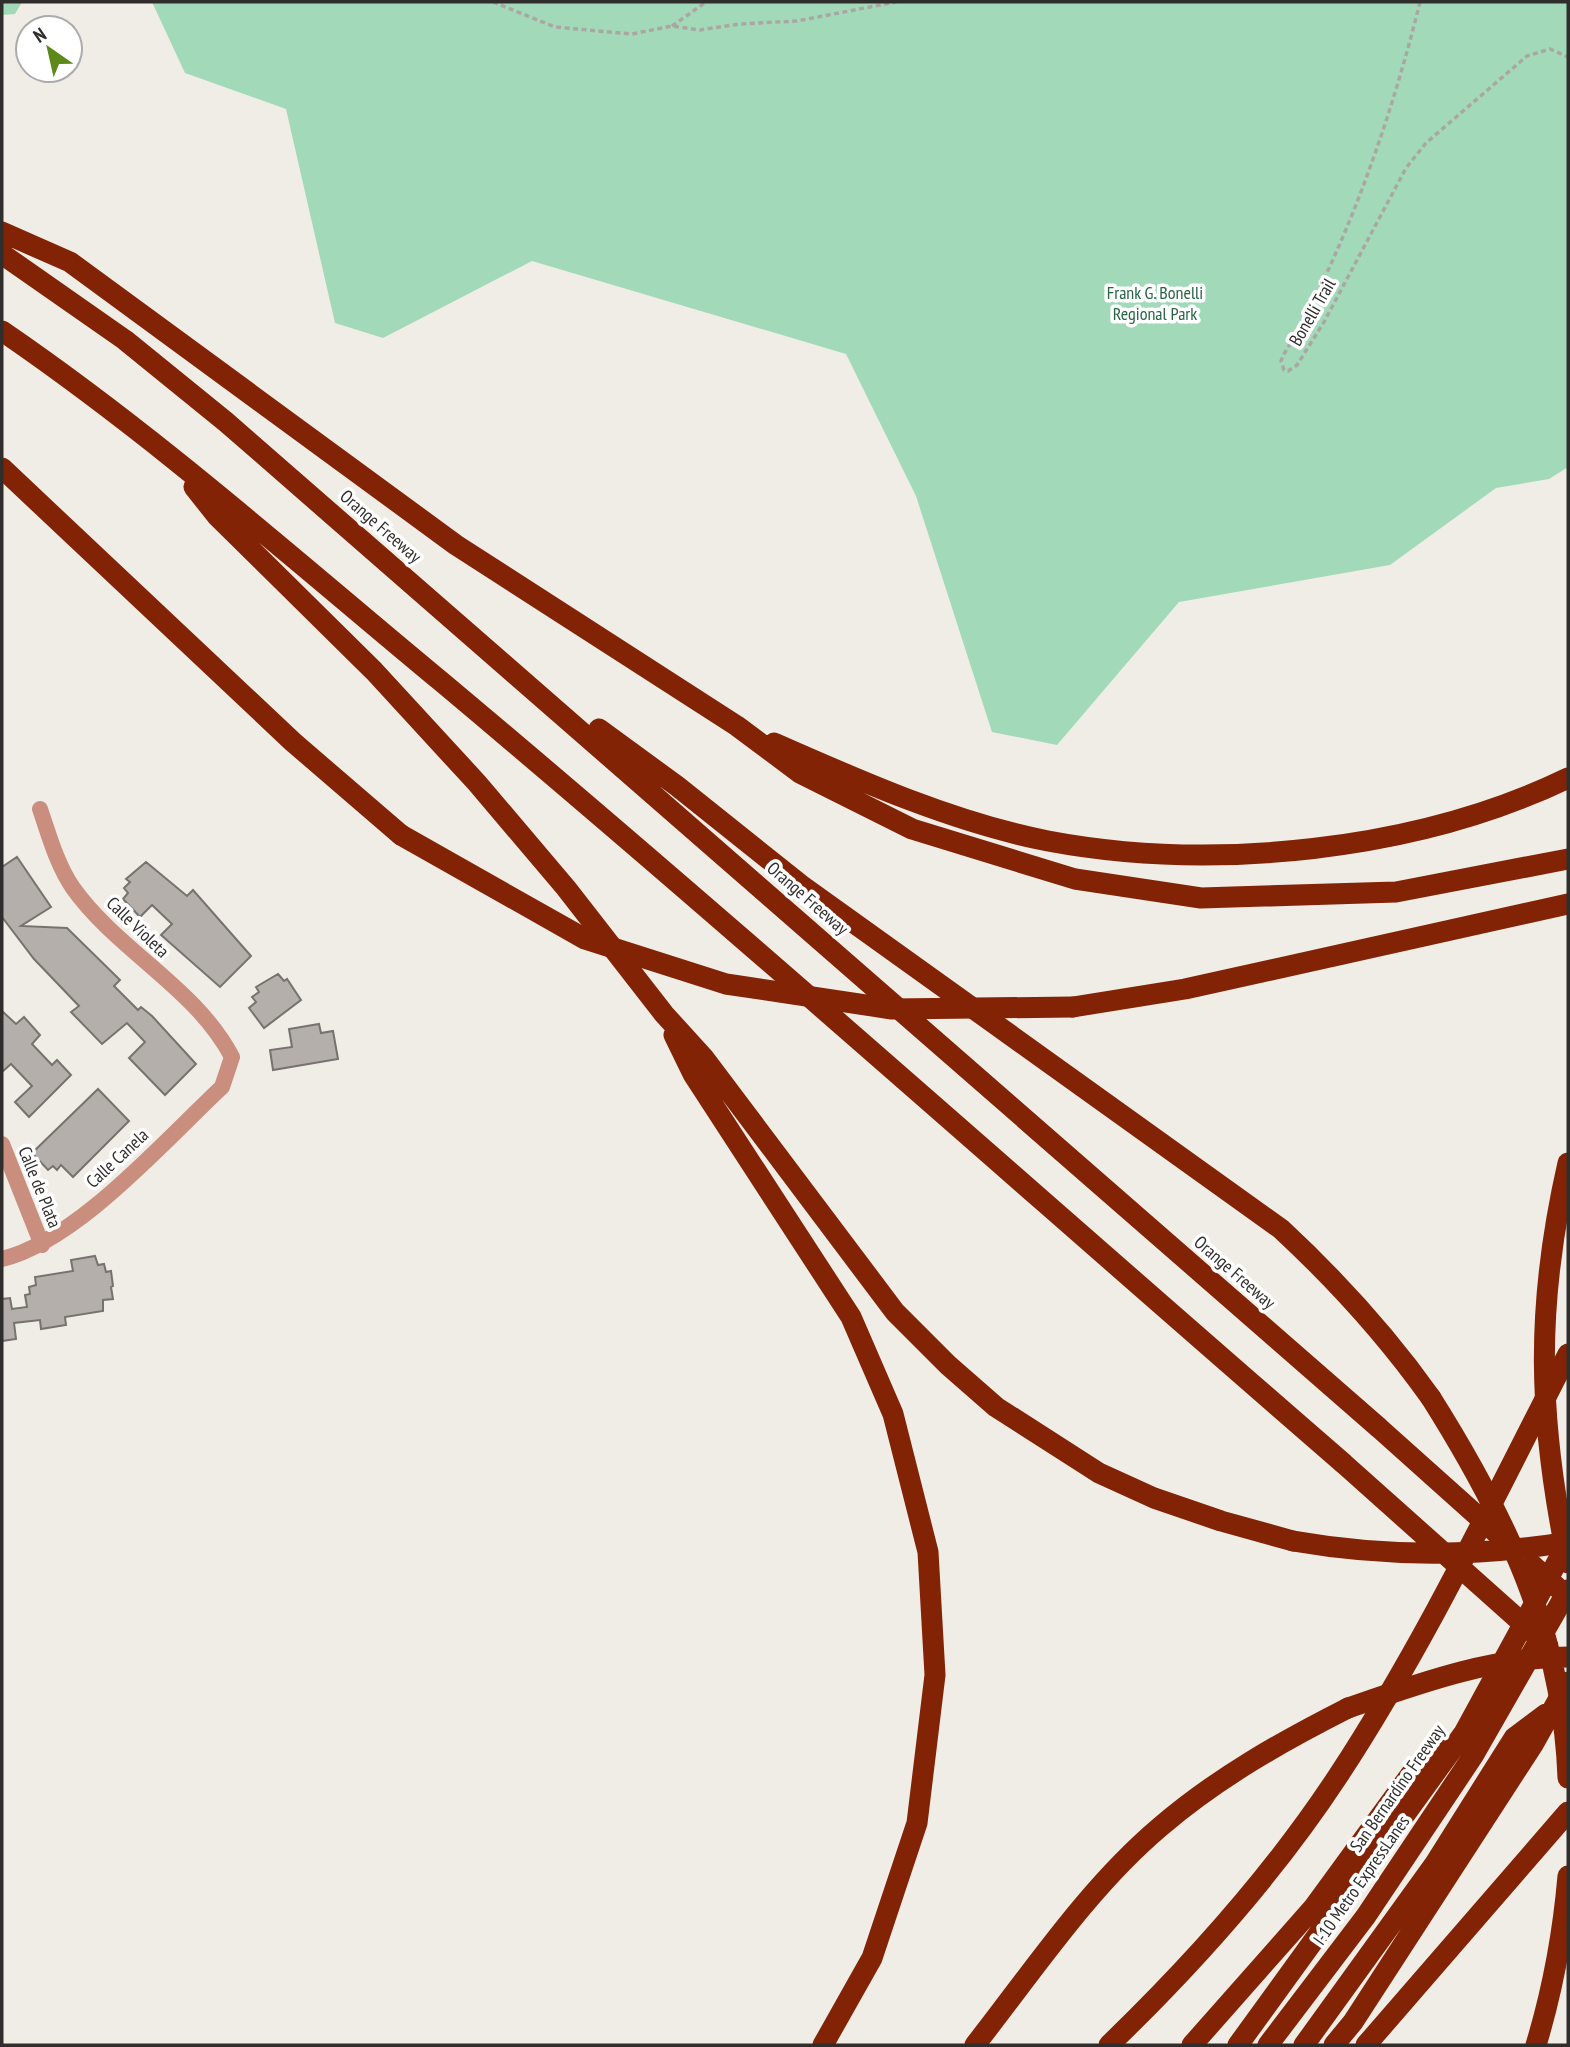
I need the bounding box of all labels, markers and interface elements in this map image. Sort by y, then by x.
north arrow [14,14,84,84]
text: N [29,22,50,48]
street label: Bonelli Trail [1284,274,1341,350]
park label: Frank G. Bonelli Regional Park [1107,281,1203,325]
street label: Orange Freeway [336,484,427,568]
street label: Orange Freeway [763,856,854,940]
street label: Calle Violeta [102,892,174,962]
street label: Calle Canela [81,1123,153,1193]
street label: Calle de Plata [13,1143,67,1231]
street label: Orange Freeway [1190,1230,1281,1314]
street label: San Bernardino Freeway [1344,1720,1450,1856]
street label: I-10 Metro ExpressLanes [1308,1811,1414,1949]

